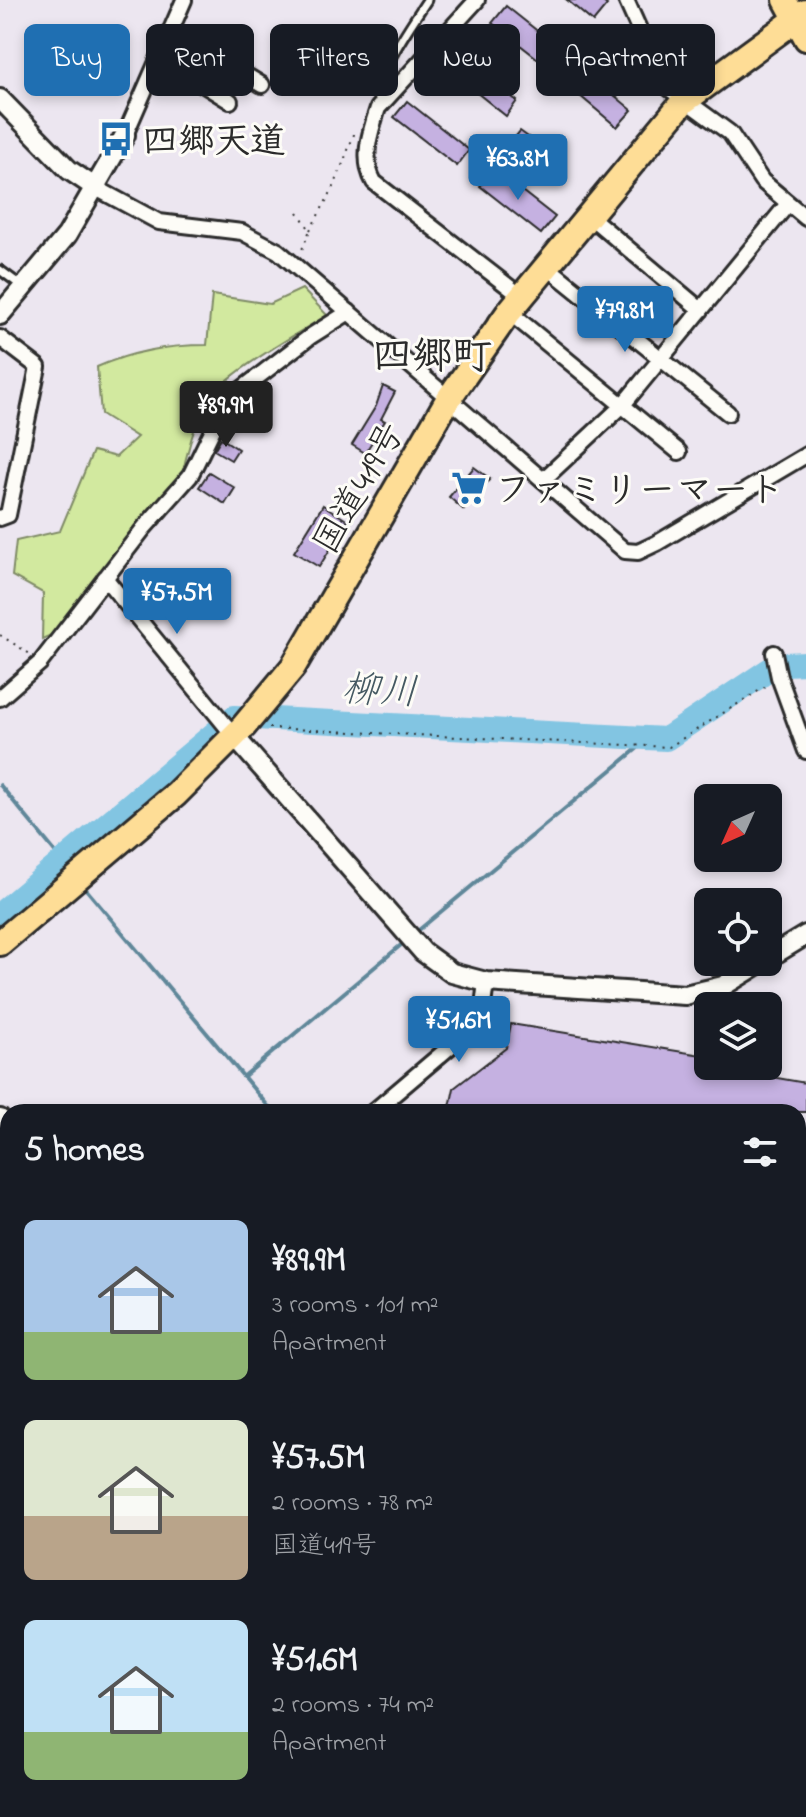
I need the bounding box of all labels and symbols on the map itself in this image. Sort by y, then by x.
place label: 四郷天道 [142,117,286,170]
bus stop icon: 四郷天道 [97,120,135,158]
pin: ¥63.8M [453,134,583,202]
pin: ¥79.8M [560,286,690,354]
district label: 四郷町 [372,329,492,388]
pin: ¥89.9M [161,381,291,449]
street label: 国道419号 [302,413,420,565]
place label: ファミリーマート [495,466,784,519]
supermarket icon: ファミリーマート [450,469,488,507]
pin: ¥57.5M [112,568,242,636]
water label: 柳川 [340,663,419,723]
north arrow [694,784,782,872]
pin: ¥51.6M [394,996,524,1064]

